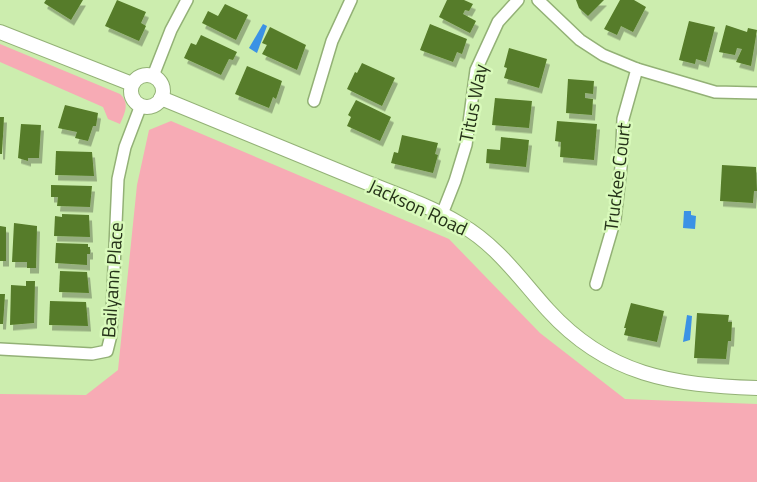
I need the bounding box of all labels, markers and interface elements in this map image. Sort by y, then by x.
street label: Titus Way [451,61,494,144]
street label: Truckee Court [595,121,638,233]
street label: Jackson Road [364,171,473,242]
street label: Bailyann Place [93,221,130,339]

